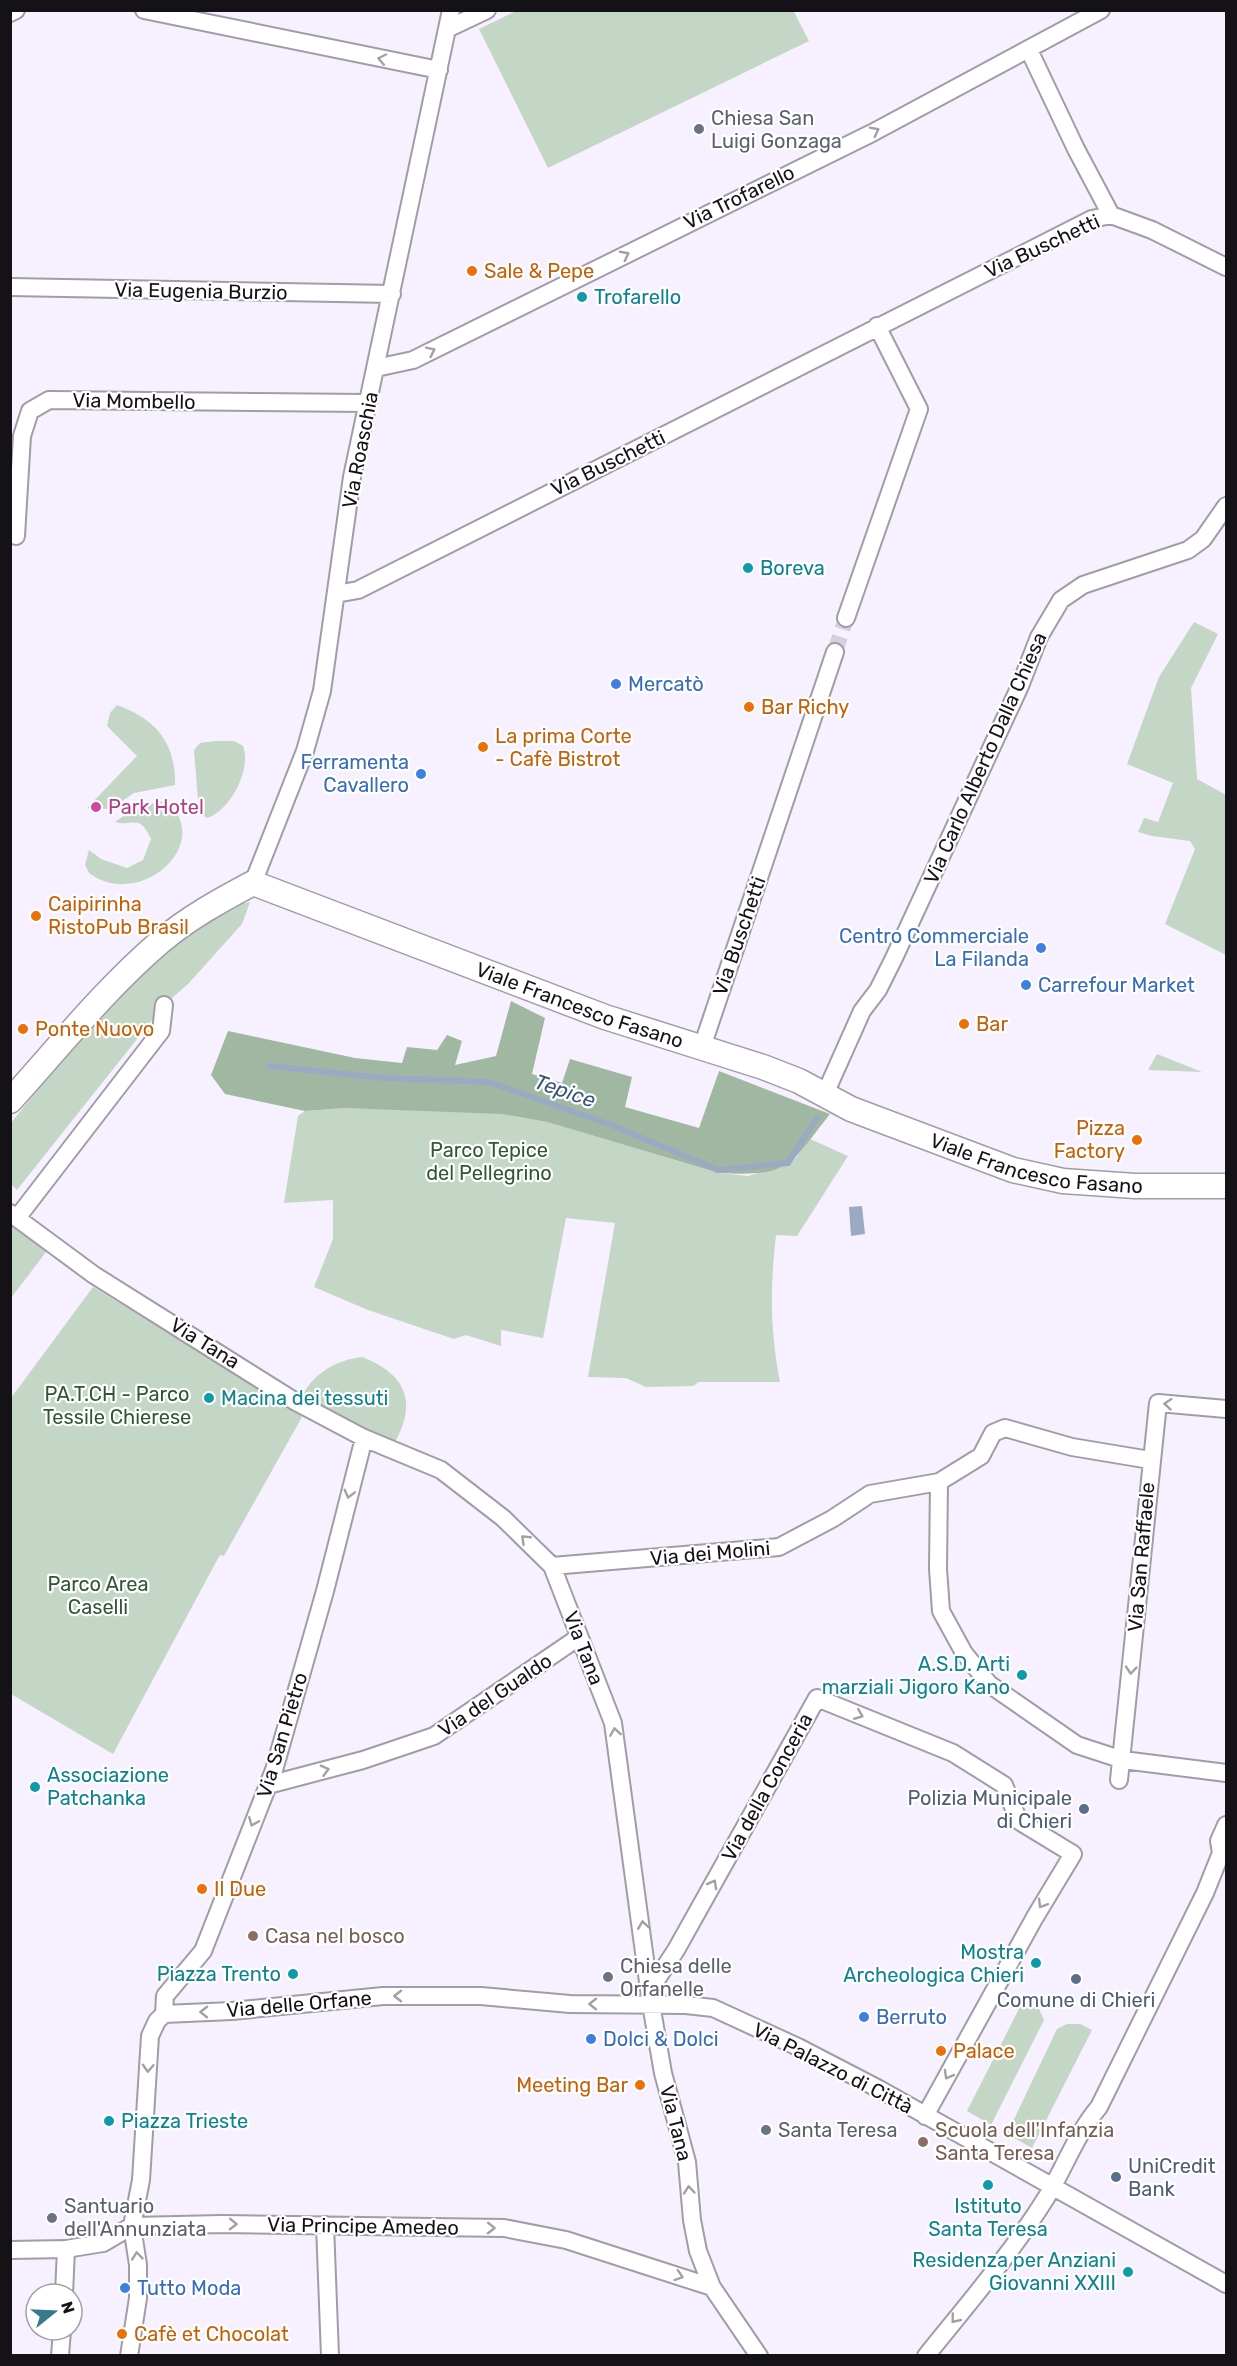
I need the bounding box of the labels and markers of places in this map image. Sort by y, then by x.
place label: Chiesa San Luigi Gonzaga [711,106,842,153]
marker: Chiesa San Luigi Gonzaga [692,122,706,136]
place label: Sale & Pepe [484,259,594,283]
marker: Sale & Pepe [465,264,479,278]
place label: Trofarello [594,285,681,309]
marker: Trofarello [575,290,589,304]
place label: Boreva [760,556,825,580]
marker: Boreva [741,561,755,575]
place label: Mercatò [628,672,704,696]
marker: Mercatò [609,677,623,691]
place label: Bar Richy [761,695,849,719]
marker: Bar Richy [742,700,756,714]
place label: La prima Corte - Cafè Bistrot [495,724,632,771]
marker: La prima Corte - Cafè Bistrot [476,740,490,754]
place label: Ferramenta Cavallero [300,750,409,797]
marker: Ferramenta Cavallero [414,767,428,781]
place label: Park Hotel [108,795,204,819]
marker: Park Hotel [89,800,103,814]
place label: Caipirinha RistoPub Brasil [48,892,189,939]
marker: Caipirinha RistoPub Brasil [29,909,43,923]
place label: Centro Commerciale La Filanda [839,924,1029,971]
marker: Centro Commerciale La Filanda [1034,941,1048,955]
place label: Carrefour Market [1038,973,1195,997]
marker: Carrefour Market [1019,978,1033,992]
place label: Bar [976,1012,1008,1036]
place label: Ponte Nuovo [35,1017,154,1041]
marker: Bar [957,1017,971,1031]
marker: Ponte Nuovo [16,1022,30,1036]
place label: Pizza Factory [1054,1116,1125,1163]
marker: Pizza Factory [1130,1133,1144,1147]
place label: Macina dei tessuti [221,1386,388,1410]
marker: Macina dei tessuti [202,1391,216,1405]
place label: A.S.D. Arti marziali Jigoro Kano [822,1652,1010,1699]
marker: A.S.D. Arti marziali Jigoro Kano [1015,1668,1029,1682]
place label: Associazione Patchanka [47,1763,169,1810]
marker: Associazione Patchanka [28,1780,42,1794]
place label: Polizia Municipale di Chieri [907,1786,1072,1833]
marker: Polizia Municipale di Chieri [1077,1802,1091,1816]
place label: Il Due [214,1877,266,1901]
marker: Il Due [195,1882,209,1896]
place label: Casa nel bosco [265,1924,405,1948]
marker: Casa nel bosco [246,1929,260,1943]
place label: Mostra Archeologica Chieri [843,1940,1024,1987]
place label: Chiesa delle Orfanelle [620,1954,732,2001]
marker: Mostra Archeologica Chieri [1029,1956,1043,1970]
place label: Piazza Trento [157,1962,281,1986]
marker: Piazza Trento [286,1967,300,1981]
marker: Chiesa delle Orfanelle [601,1970,615,1984]
marker: Comune di Chieri [1069,1972,1083,1986]
place label: Comune di Chieri [997,1988,1155,2012]
place label: Berruto [876,2005,947,2029]
marker: Berruto [857,2010,871,2024]
place label: Dolci & Dolci [603,2027,719,2051]
marker: Dolci & Dolci [584,2032,598,2046]
place label: Palace [953,2039,1015,2063]
marker: Palace [934,2044,948,2058]
place label: Meeting Bar [516,2073,628,2097]
marker: Meeting Bar [633,2078,647,2092]
place label: Piazza Trieste [121,2109,248,2133]
marker: Piazza Trieste [102,2114,116,2128]
place label: Santa Teresa [778,2118,897,2142]
place label: Scuola dell'Infanzia Santa Teresa [935,2118,1114,2165]
marker: Santa Teresa [759,2123,773,2137]
marker: Scuola dell'Infanzia Santa Teresa [916,2135,930,2149]
place label: UniCredit Bank [1128,2154,1216,2201]
marker: UniCredit Bank [1109,2170,1123,2184]
marker: Istituto Santa Teresa [981,2178,995,2192]
place label: Santuario dell'Annunziata [64,2194,206,2241]
place label: Istituto Santa Teresa [928,2194,1048,2241]
marker: Santuario dell'Annunziata [45,2211,59,2225]
place label: Residenza per Anziani Giovanni XXIII [912,2248,1116,2295]
marker: Residenza per Anziani Giovanni XXIII [1121,2265,1135,2279]
place label: Tutto Moda [137,2276,241,2300]
marker: Tutto Moda [118,2281,132,2295]
place label: Cafè et Chocolat [134,2322,289,2346]
marker: Cafè et Chocolat [115,2327,129,2341]

